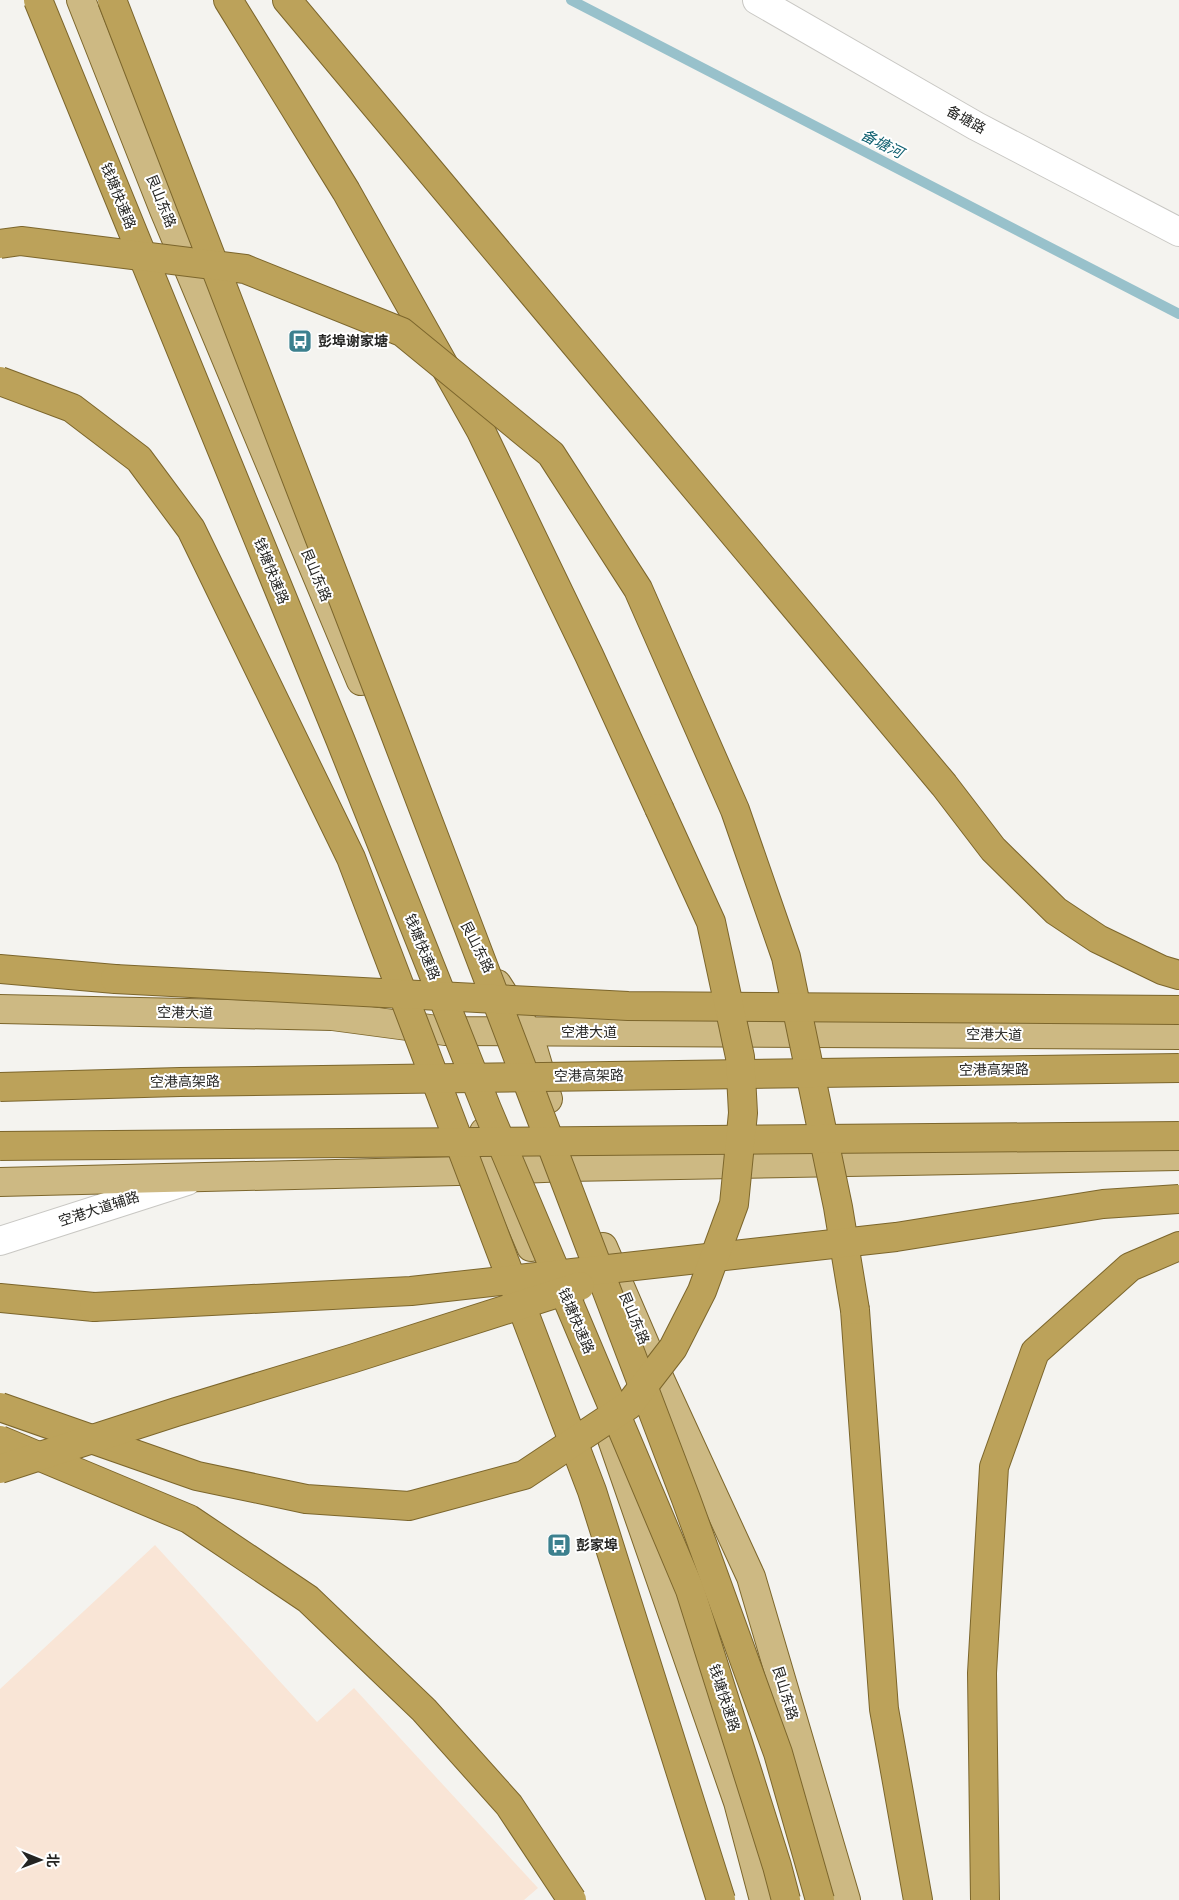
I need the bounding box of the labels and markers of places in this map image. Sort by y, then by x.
bus stop icon: 彭埠谢家塘 [287,328,313,354]
place label: 彭埠谢家塘 [318,333,388,350]
bus stop icon: 彭家埠 [546,1532,572,1558]
place label: 彭家埠 [576,1537,618,1554]

